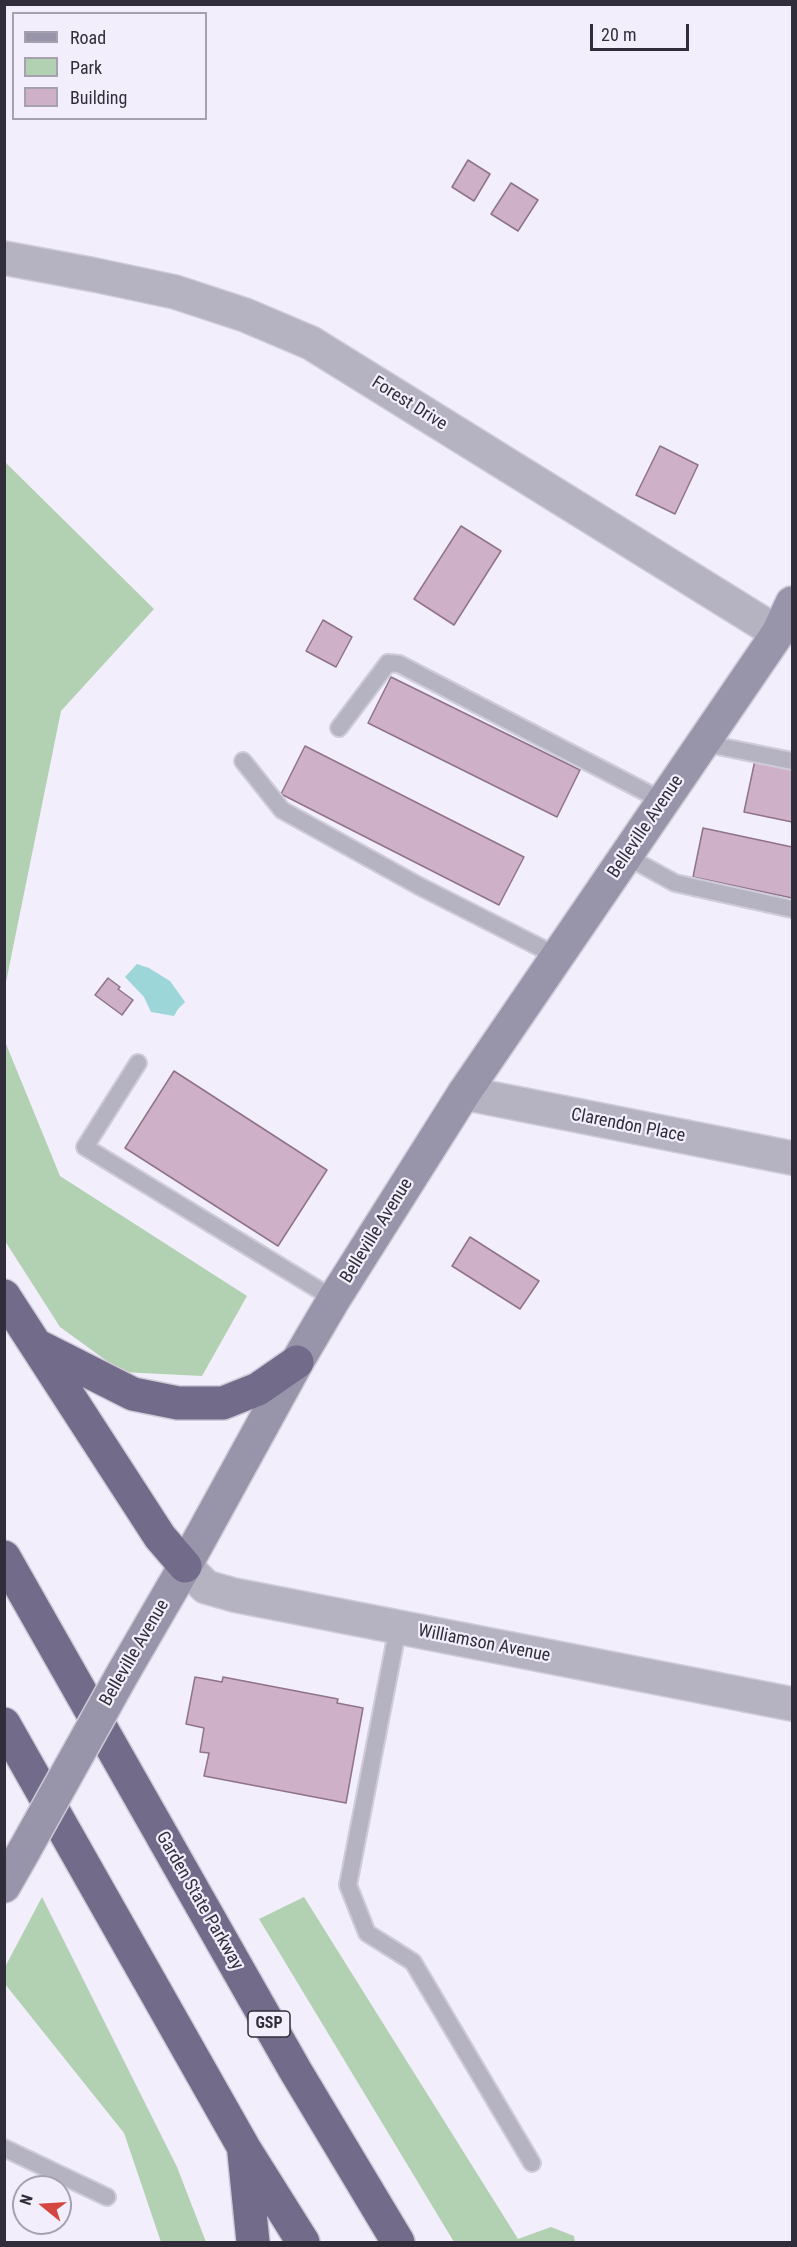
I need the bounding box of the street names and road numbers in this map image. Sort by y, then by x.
street label: Forest Drive [367,372,451,436]
street label: Belleville Avenue [604,771,688,883]
street label: Clarendon Place [569,1104,687,1148]
street label: Belleville Avenue [336,1175,418,1287]
street label: Belleville Avenue [96,1596,174,1710]
street label: Williamson Avenue [416,1621,552,1667]
street label: Garden State Parkway [151,1828,247,1974]
road number: GSP [248,2011,290,2037]

